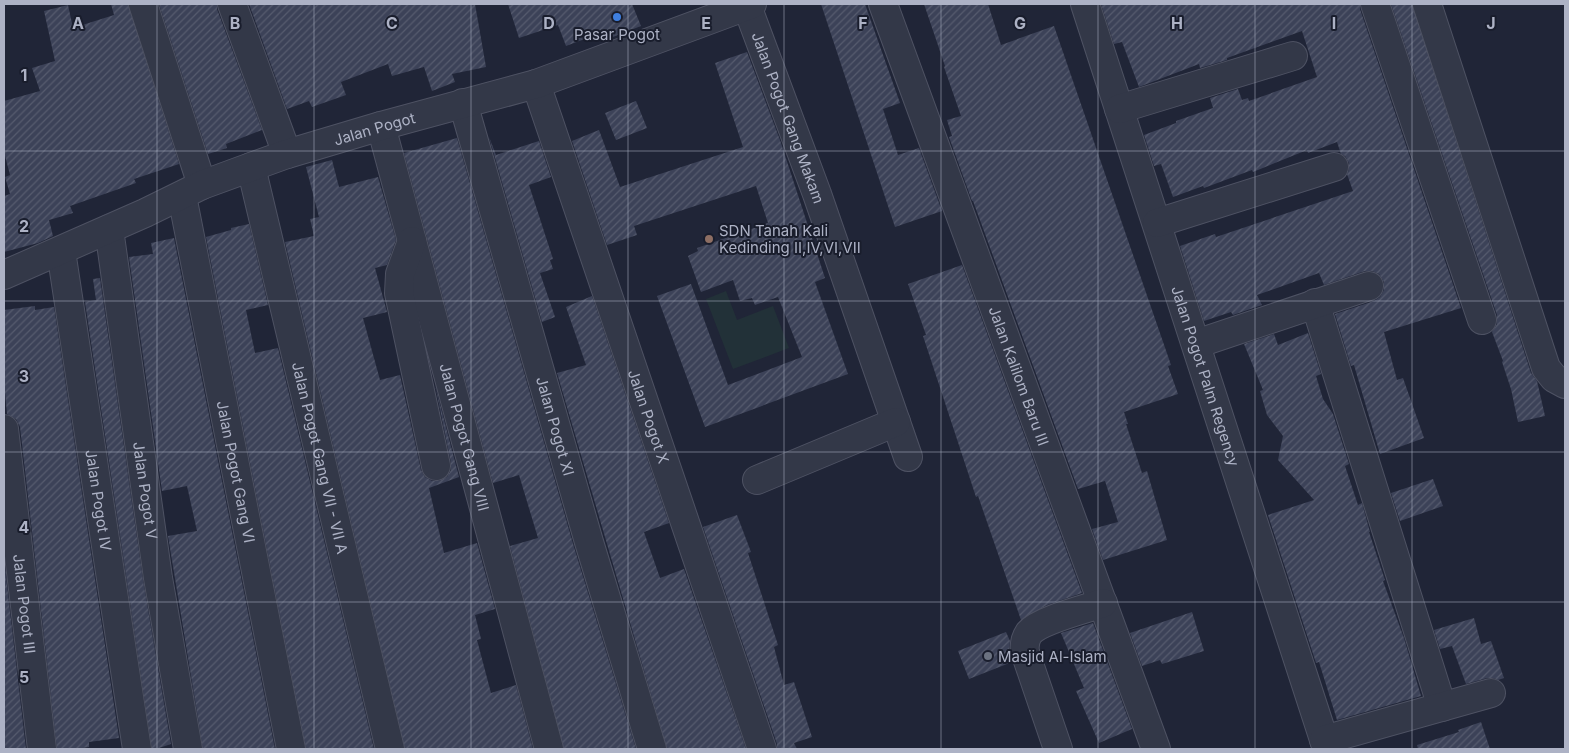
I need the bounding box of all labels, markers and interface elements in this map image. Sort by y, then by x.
marker: Pasar Pogot [611,11,623,23]
text: A [72,13,84,33]
text: B [230,13,240,33]
text: C [386,13,398,33]
text: D [543,13,555,33]
text: E [701,13,711,33]
text: F [858,13,868,33]
text: G [1014,13,1026,33]
text: H [1171,13,1183,33]
text: I [1332,13,1336,33]
text: J [1486,13,1496,33]
place label: Pasar Pogot [574,25,660,44]
street label: Jalan Pogot Gang Makam [748,29,829,206]
text: 1 [21,65,27,85]
street label: Jalan Pogot [331,108,417,149]
text: 2 [19,216,29,236]
place label: SDN Tanah Kali Kedinding II,IV,VI,VII [719,221,861,257]
marker: SDN Tanah Kali Kedinding II,IV,VI,VII [703,233,715,245]
street label: Jalan Pogot Palm Regency [1168,283,1244,469]
street label: Jalan Kalilom Baru III [985,304,1053,448]
street label: Jalan Pogot Gang VII - VII A [288,360,353,556]
street label: Jalan Pogot Gang VIII [436,361,494,513]
text: 3 [19,366,29,386]
street label: Jalan Pogot X [624,367,674,466]
street label: Jalan Pogot XI [532,374,579,478]
street label: Jalan Pogot Gang VI [213,399,260,544]
street label: Jalan Pogot V [129,440,162,540]
street label: Jalan Pogot IV [82,448,116,552]
text: 4 [19,517,30,537]
street label: Jalan Pogot III [9,553,40,655]
place label: Masjid Al-Islam [998,647,1107,666]
marker: Masjid Al-Islam [982,650,994,662]
text: 5 [19,667,29,687]

